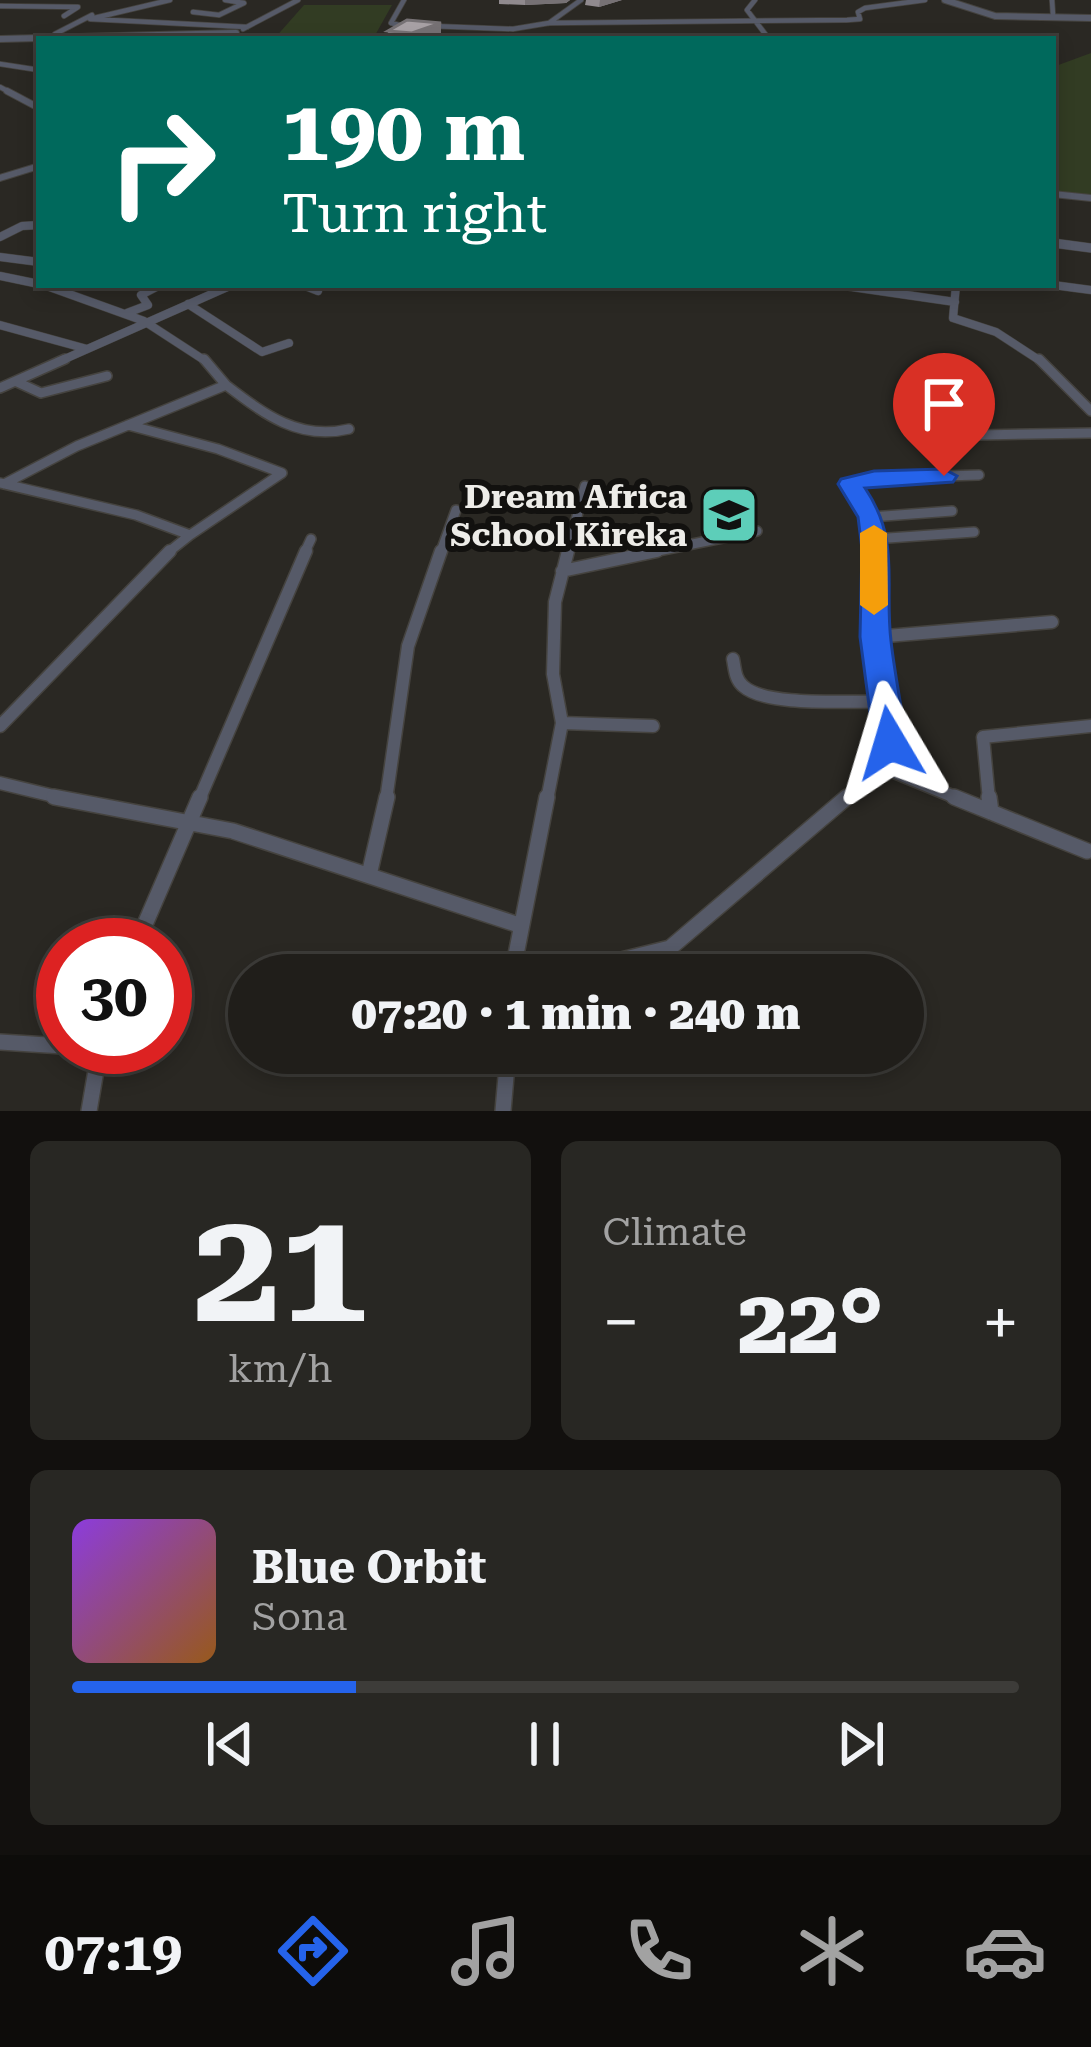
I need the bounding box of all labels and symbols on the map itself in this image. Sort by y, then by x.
pin [893,353,995,476]
place label: Dream Africa School Kireka [450,477,688,554]
school or university icon: Dream Africa School Kireka [698,484,760,546]
position arrow [827,680,953,806]
speed limit sign: 30 [36,918,192,1074]

